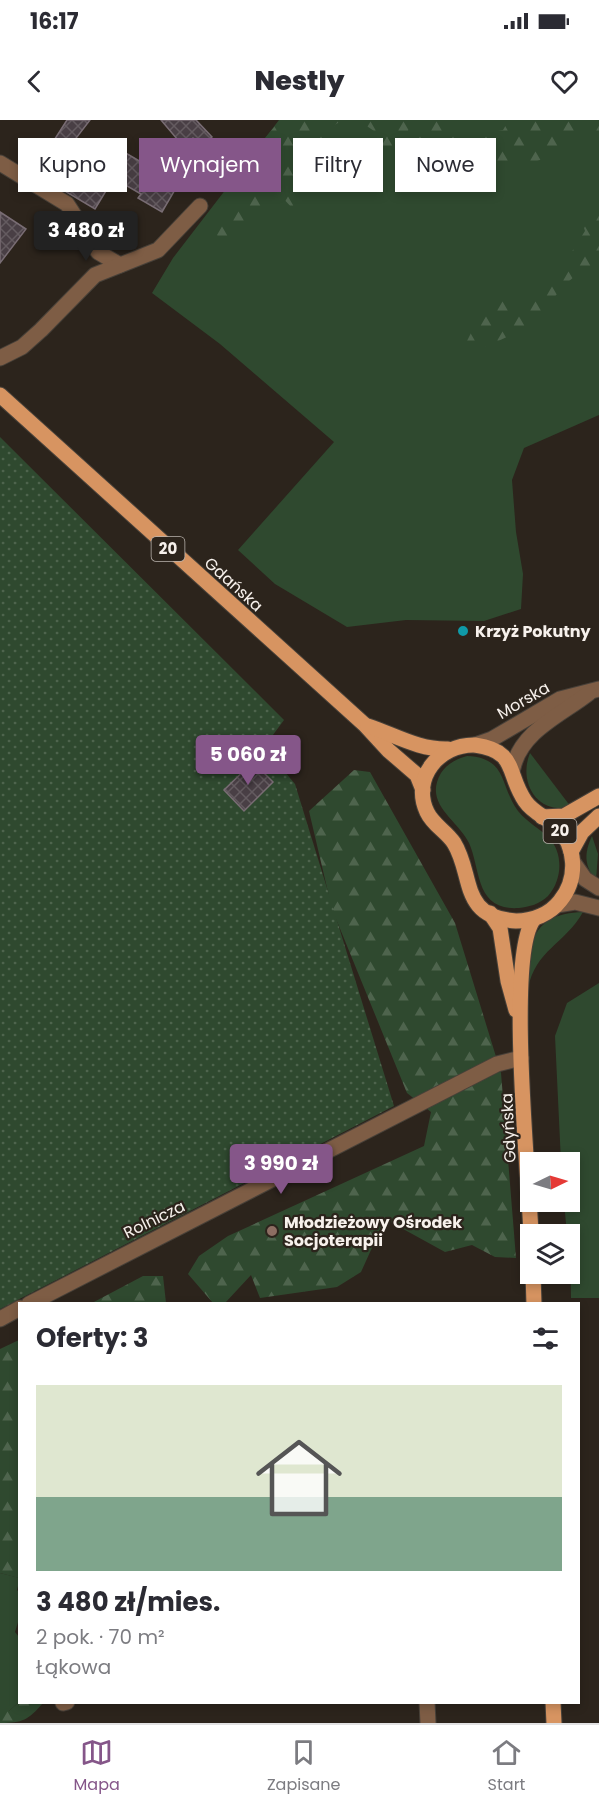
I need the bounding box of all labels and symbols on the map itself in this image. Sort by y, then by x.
pin: 3 480 zł [24,211,148,262]
road number: 20 [152,537,184,561]
street label: Gdańska [199,552,268,617]
place label: Krzyż Pokutny [475,620,592,643]
marker: Krzyż Pokutny [456,624,470,638]
street label: Morska [493,676,554,725]
pin: 5 060 zł [186,735,310,786]
road number: 20 [544,819,576,843]
street label: Gdyńska [495,1092,522,1163]
pin: 3 990 zł [219,1144,343,1195]
north arrow [520,1152,580,1212]
street label: Rolnicza [120,1195,189,1244]
place label: Młodzieżowy Ośrodek Socjoterapii [284,1211,462,1252]
marker: Młodzieżowy Ośrodek Socjoterapii [265,1224,279,1238]

